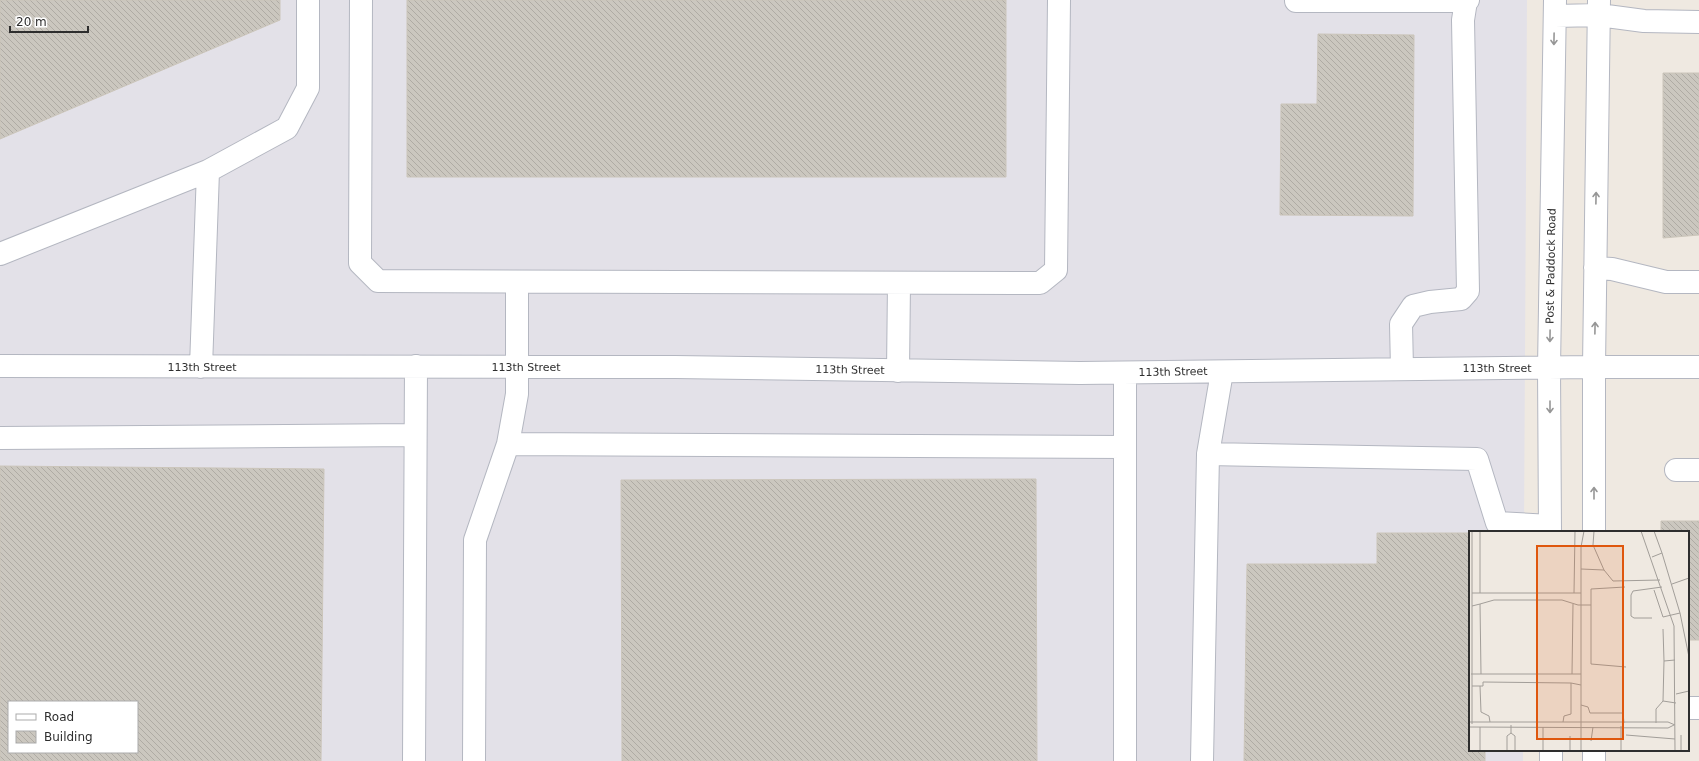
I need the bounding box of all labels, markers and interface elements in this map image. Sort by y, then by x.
scale bar [10,8,88,34]
text: 20 m [16,15,47,29]
one-way arrow [1550,32,1558,45]
one-way arrow [1593,192,1600,205]
street label: Post & Paddock Road [1543,208,1559,324]
one-way arrow [1591,322,1599,335]
one-way arrow [1546,329,1554,342]
street label: 113th Street [167,361,237,374]
street label: 113th Street [491,361,561,374]
street label: 113th Street [1462,362,1532,375]
street label: 113th Street [815,363,885,377]
street label: 113th Street [1138,365,1208,379]
one-way arrow [1546,400,1553,413]
one-way arrow [1590,487,1598,500]
inset map [1469,531,1689,751]
legend [8,701,138,753]
text: Road [44,710,74,724]
text: Building [44,730,93,744]

